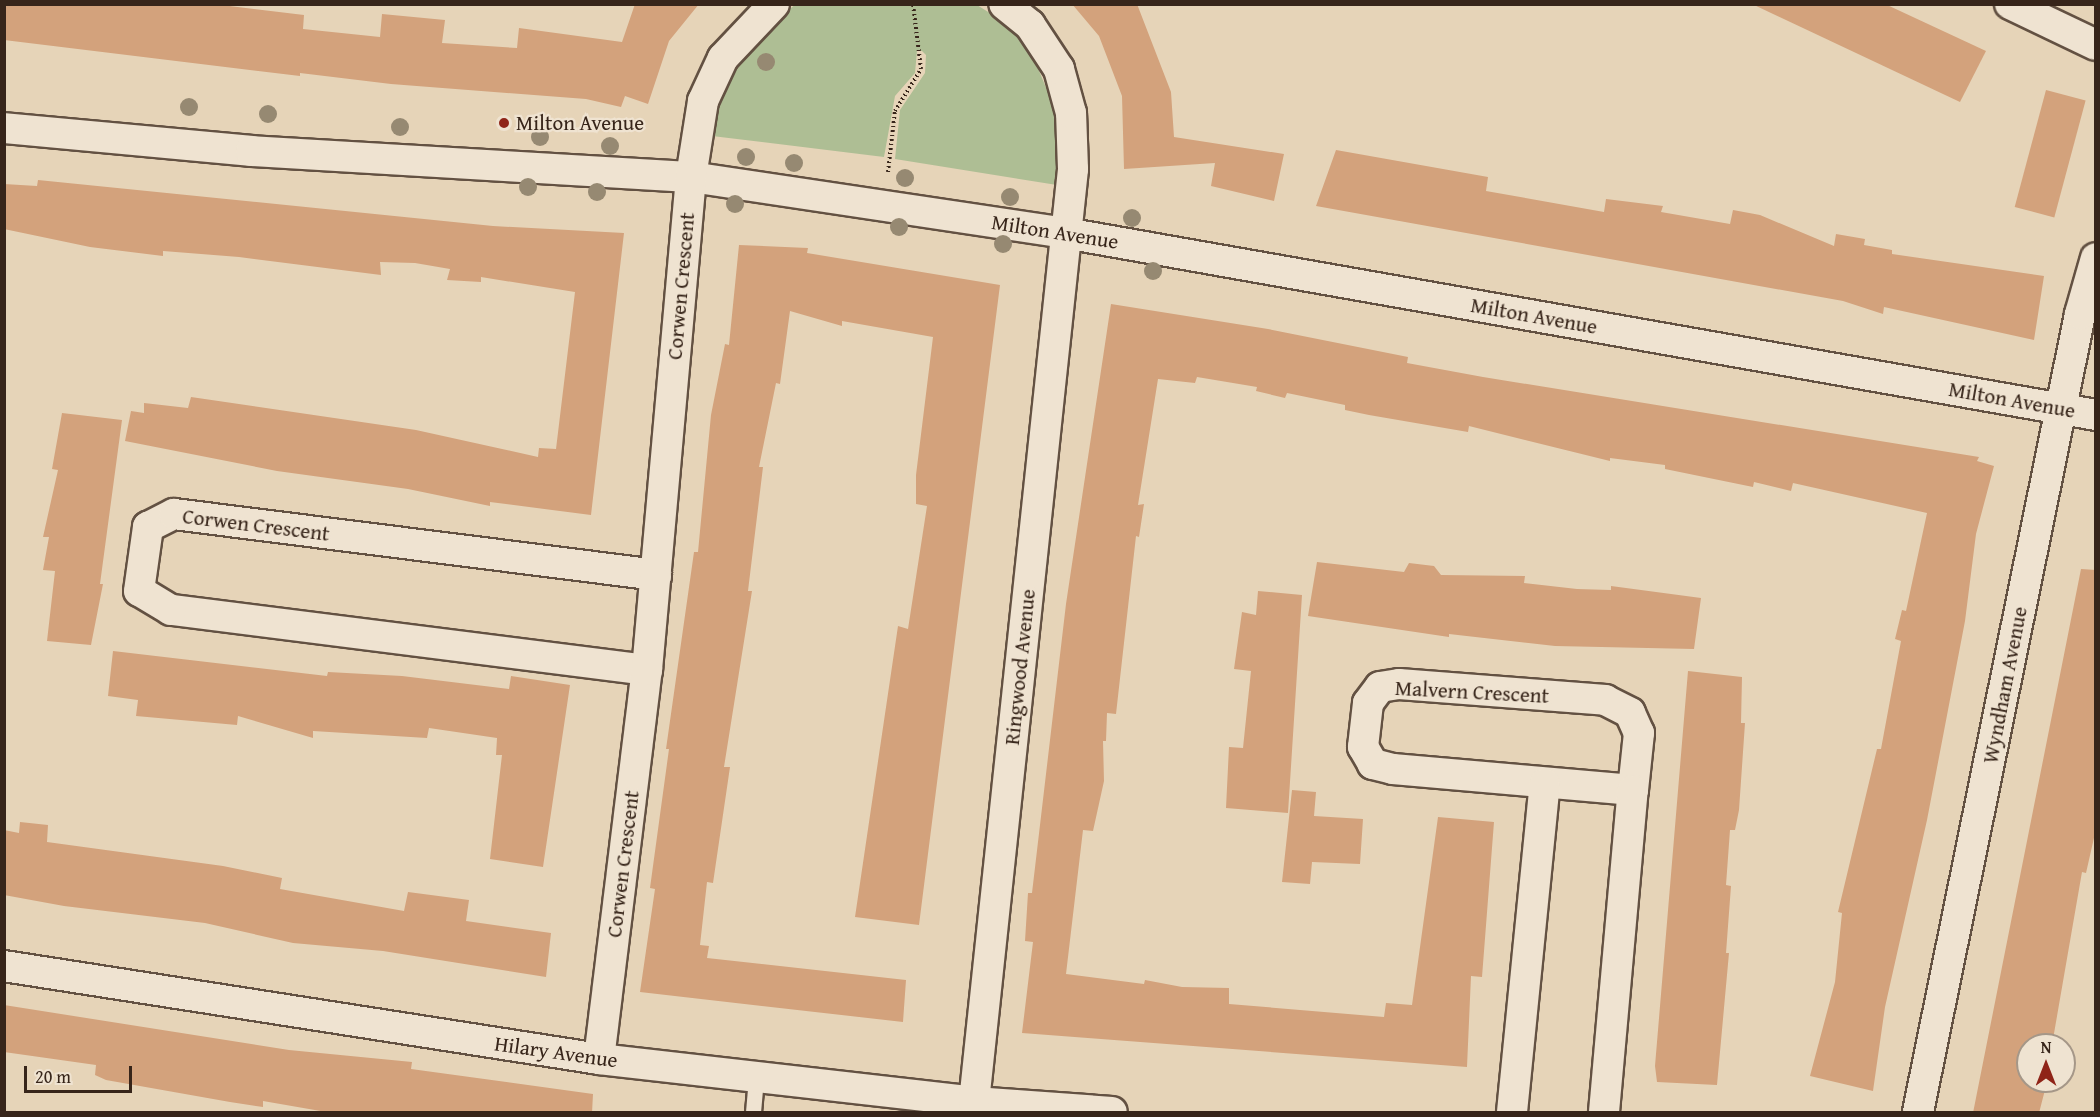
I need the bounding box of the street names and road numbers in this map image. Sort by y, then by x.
street label: Milton Avenue [990,210,1120,254]
street label: Corwen Crescent [662,211,700,361]
street label: Milton Avenue [1469,292,1599,340]
street label: Milton Avenue [1947,376,2077,424]
street label: Corwen Crescent [181,503,331,547]
street label: Ringwood Avenue [999,588,1041,746]
street label: Wyndham Avenue [1977,604,2033,766]
street label: Malvern Crescent [1394,675,1550,709]
street label: Corwen Crescent [601,789,645,939]
street label: Hilary Avenue [493,1031,619,1073]

